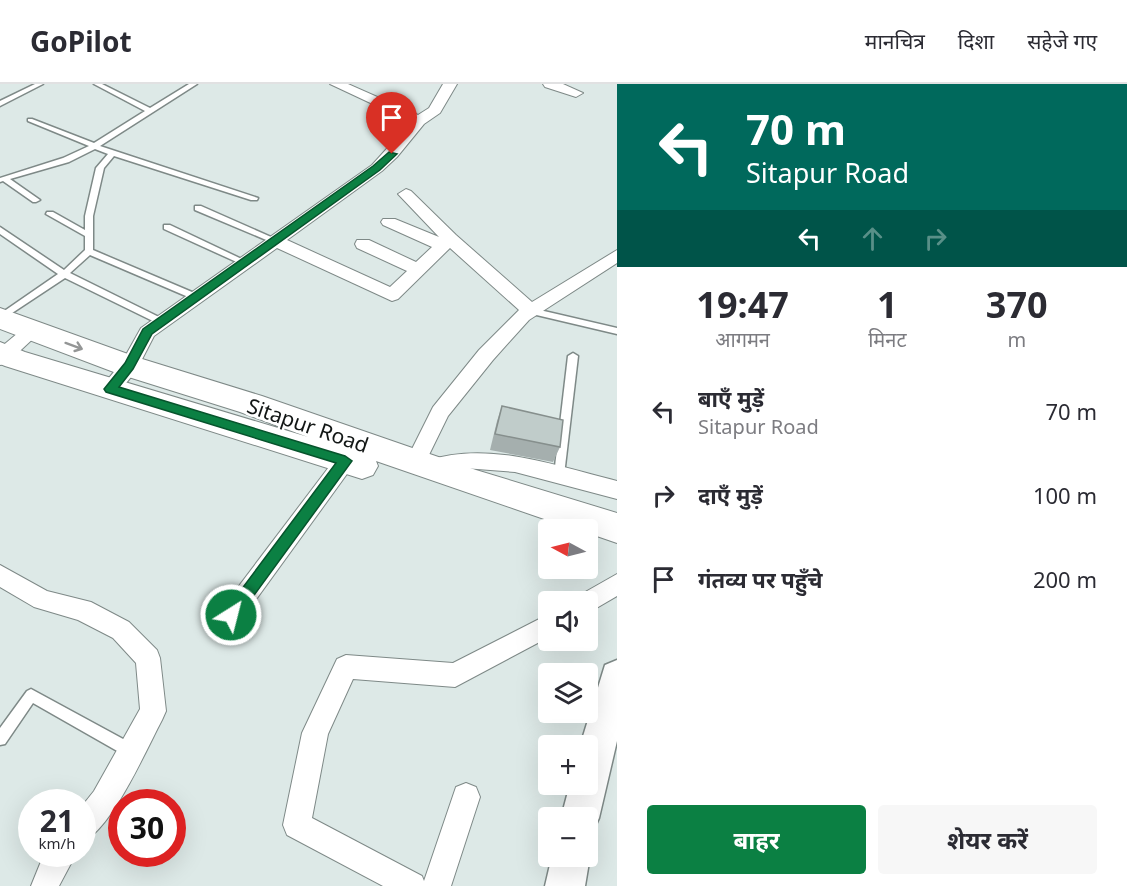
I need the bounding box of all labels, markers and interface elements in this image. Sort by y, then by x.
text: GoPilot [30,22,132,60]
text: मानचित्र [865,27,925,55]
text: दिशा [958,27,994,55]
text: सहेजे गए [1027,27,1097,55]
pin [366,92,417,154]
text: 70 m [746,100,846,157]
icon: arrive [375,101,408,134]
icon: left [647,108,725,186]
text: Sitapur Road [746,154,909,191]
icon: left [793,222,826,255]
icon: ahead [856,222,889,255]
icon: right [919,222,952,255]
text: 19:47 [696,280,789,329]
text: 1 [877,280,898,329]
text: 370 [986,280,1048,329]
text: आगमन [715,326,770,353]
text: मिनट [868,326,907,353]
text: m [1007,326,1026,353]
one-way arrow [64,342,83,353]
text: बाएँ मुड़ें [698,383,764,413]
street label: Sitapur Road [243,391,373,459]
icon: left [647,395,680,428]
text: 70 m [1046,396,1097,426]
text: Sitapur Road [698,413,819,440]
icon: right [647,479,680,512]
text: दाएँ मुड़ें [698,480,763,510]
text: 100 m [1033,480,1097,510]
north arrow [538,519,598,579]
map controls [538,519,598,867]
icon: arrive [647,563,680,596]
text: गंतव्य पर पहुँचे [698,564,823,594]
text: 200 m [1033,564,1097,594]
position arrow [199,583,263,647]
button: sound [538,591,598,651]
button: layers [538,663,598,723]
button: + [538,735,598,795]
speed limit sign: 30 [108,789,186,867]
text: 21 [40,800,74,841]
button: बाहर [647,805,866,874]
button: शेयर करें [878,805,1097,874]
button: − [538,807,598,867]
text: km/h [39,833,75,853]

